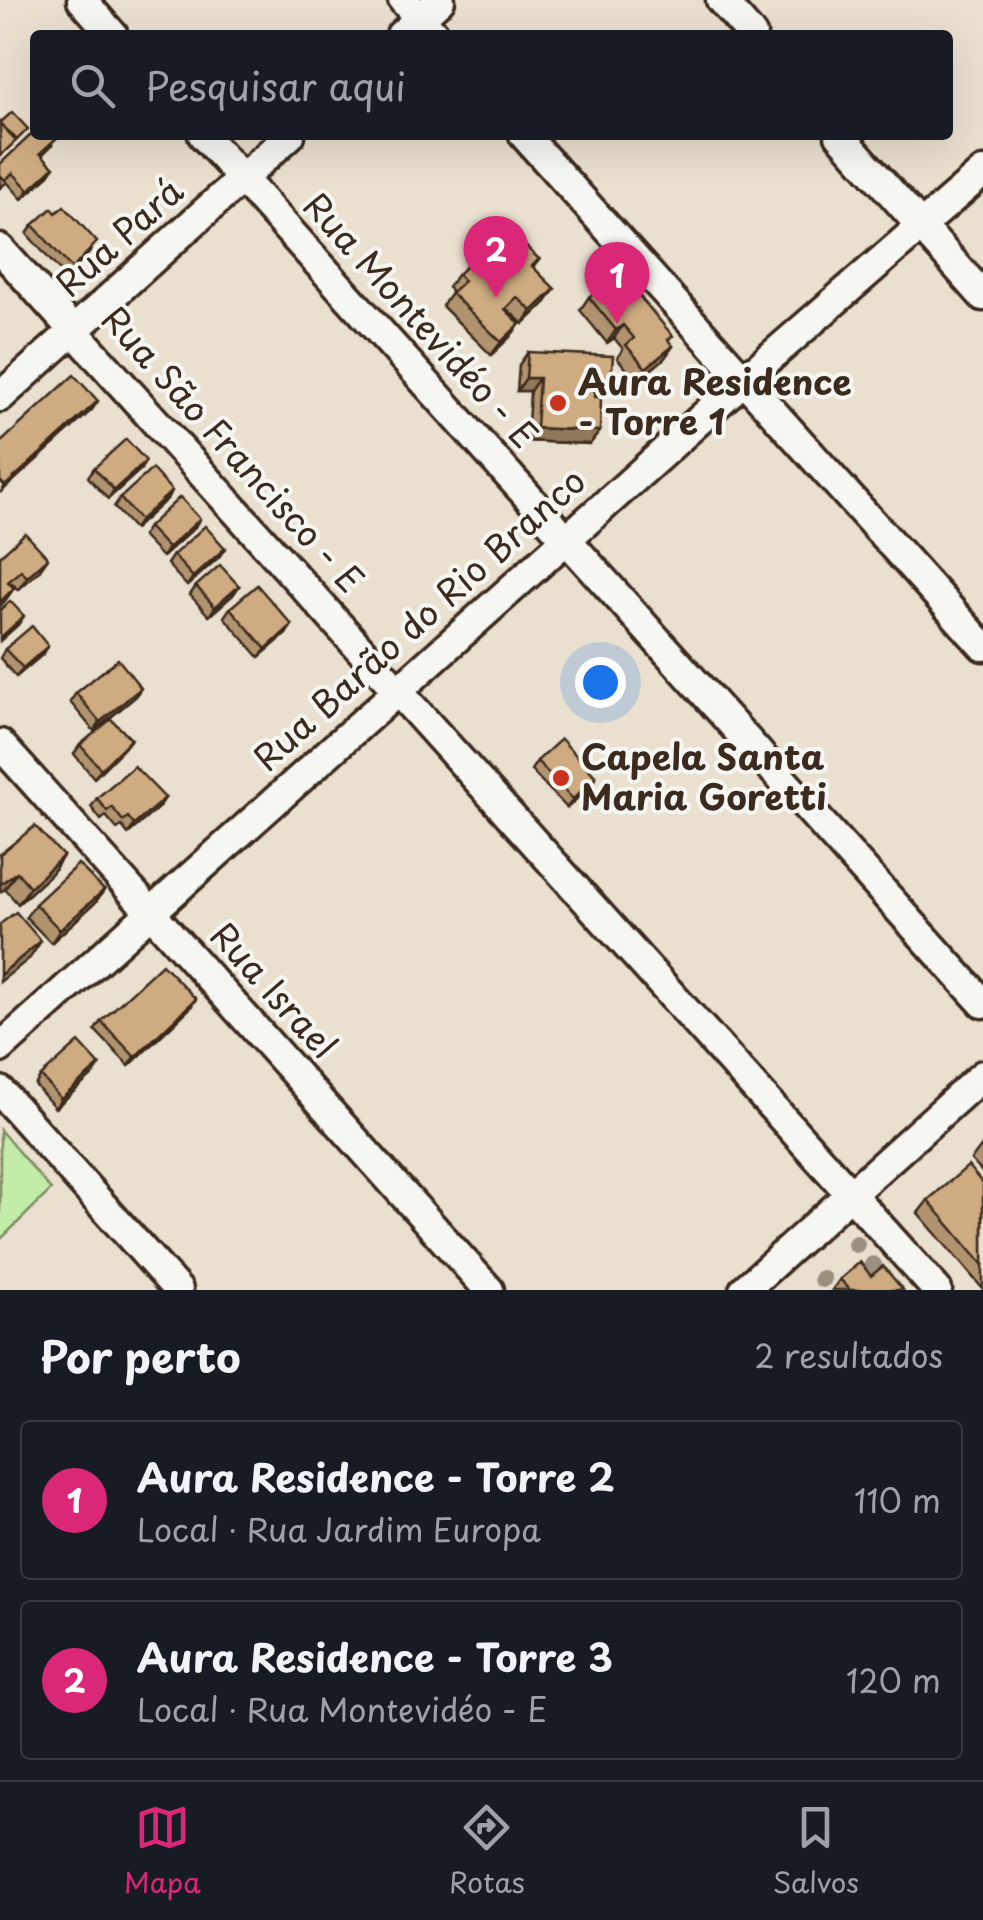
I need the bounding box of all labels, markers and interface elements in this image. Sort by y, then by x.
search box [30,30,953,140]
text: Pesquisar aqui [145,57,406,114]
icon: search [65,58,120,113]
street label: Rua Pará [43,164,194,308]
street label: Rua Montevidéo - E [292,179,552,459]
pin: 2 [464,216,528,298]
pin: 1 [584,242,650,324]
street label: Rua São Francisco - E [90,293,377,604]
place label: Aura Residence - Torre 1 [578,354,852,447]
marker: Aura Residence - Torre 1 [547,392,569,414]
street label: Rua Barão do Rio Branco [240,454,596,782]
your location [575,657,626,708]
place label: Capela Santa Maria Goretti [581,729,827,822]
marker: Capela Santa Maria Goretti [550,767,572,789]
street label: Rua Israel [199,909,351,1069]
text: Por perto [40,1324,241,1387]
text: 2 resultados [754,1331,943,1379]
text: Aura Residence - Torre 2 [137,1448,615,1505]
text: 1 [67,1476,82,1524]
text: 110 m [854,1476,941,1524]
text: Local · Rua Jardim Europa [137,1505,541,1553]
text: Aura Residence - Torre 3 [137,1628,613,1685]
text: 2 [63,1656,86,1704]
text: 120 m [846,1656,941,1704]
text: Local · Rua Montevidéo - E [137,1685,547,1733]
tab: Mapa [124,1800,201,1903]
tab: Rotas [449,1800,525,1903]
tab: Salvos [773,1800,859,1903]

